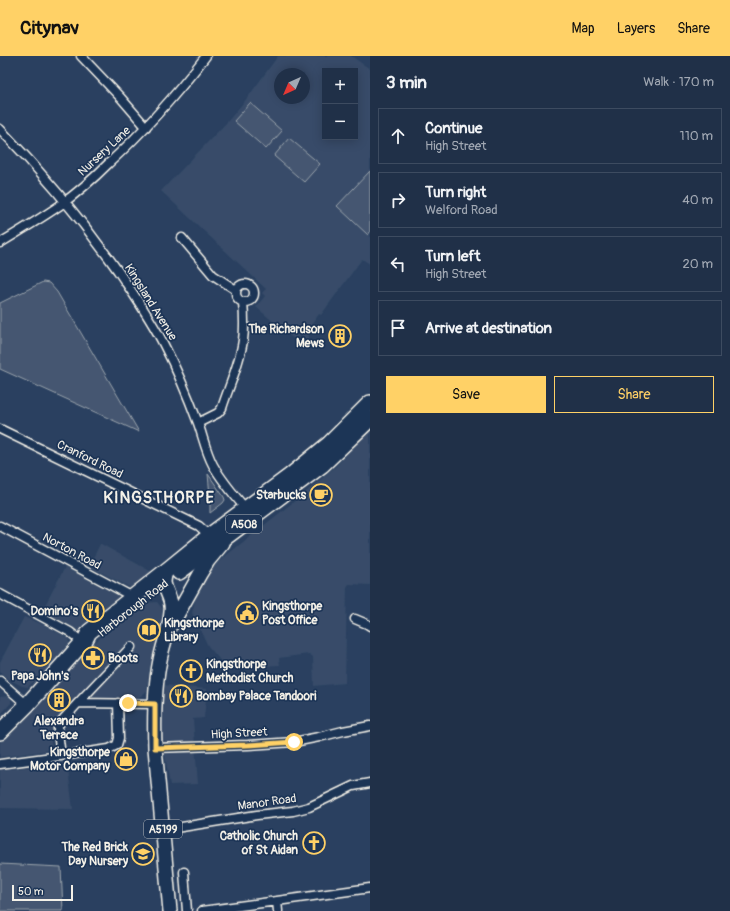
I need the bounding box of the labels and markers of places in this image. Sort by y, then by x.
place label: The Richardson Mews [247,322,325,351]
building icon: The Richardson Mews [327,323,353,349]
cafe icon: Starbucks [308,482,334,508]
place label: Starbucks [256,488,307,503]
restaurant icon: Domino's [80,598,106,624]
place label: Kingsthorpe Post Office [262,599,323,628]
public building icon: Kingsthorpe Post Office [234,600,260,626]
place label: Domino's [31,604,79,619]
place label: Kingsthorpe Library [164,616,225,645]
library icon: Kingsthorpe Library [136,617,162,643]
restaurant icon: Papa John's [27,642,53,668]
pharmacy icon: Boots [80,645,106,671]
place label: Boots [108,651,139,666]
place label: Kingsthorpe Methodist Church [206,657,294,686]
church icon: Kingsthorpe Methodist Church [178,658,204,684]
place label: Papa John's [11,669,70,684]
restaurant icon: Bombay Palace Tandoori [168,683,194,709]
building icon: Alexandra Terrace [46,687,72,713]
place label: Bombay Palace Tandoori [196,689,316,704]
place label: Alexandra Terrace [34,714,85,743]
place label: Kingsthorpe Motor Company [30,745,111,774]
shop icon: Kingsthorpe Motor Company [113,746,139,772]
place label: Catholic Church of St Aidan [220,829,298,858]
church icon: Catholic Church of St Aidan [301,830,327,856]
place label: The Red Brick Day Nursery [61,840,129,869]
school or university icon: The Red Brick Day Nursery [130,841,156,867]

